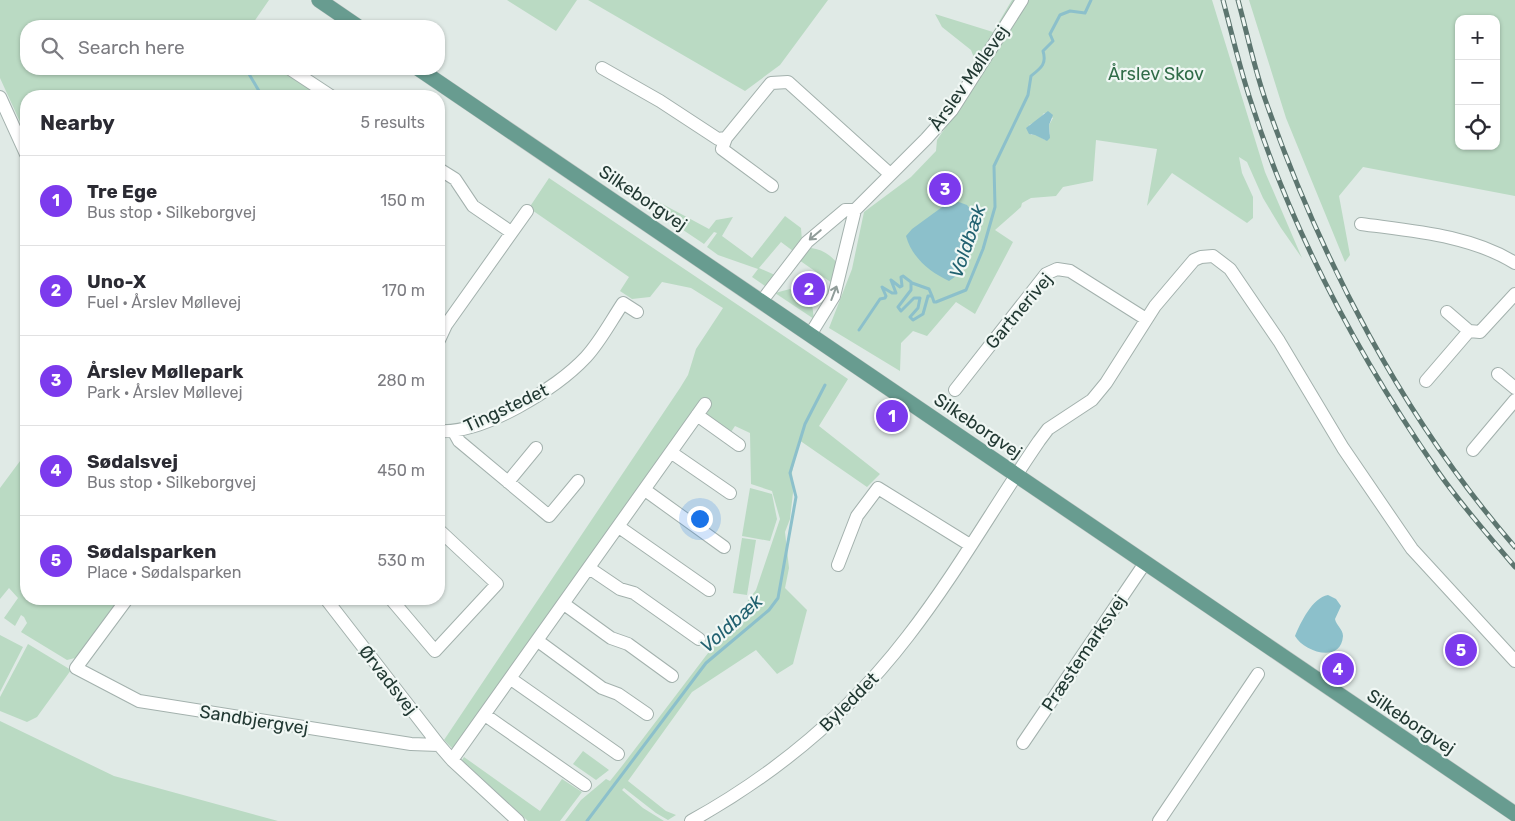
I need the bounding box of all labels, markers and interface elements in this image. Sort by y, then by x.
map controls [1455,15,1500,150]
button: + [1455,15,1500,60]
search box [20,20,445,75]
street label: Årslev Møllevej [925,21,1013,135]
icon: search [38,34,66,62]
text: Search here [78,36,185,59]
button: − [1455,60,1500,105]
park label: Årslev Skov [1108,63,1204,85]
button: locate [1455,105,1500,150]
text: Nearby [40,110,115,135]
text: 5 results [361,113,425,132]
street label: Silkeborgvej [595,160,691,236]
pin: 3 [929,170,961,208]
text: Tre Ege [87,180,157,203]
text: 1 [52,191,60,210]
text: 150 m [380,191,425,210]
water label: Voldbæk [944,201,991,281]
text: Bus stop · Silkeborgvej [87,203,256,222]
one-way arrow [809,229,822,240]
street label: Gartnerivej [981,268,1057,354]
text: Uno-X [87,270,146,293]
pin: 2 [793,270,825,308]
text: 2 [51,281,61,300]
text: 170 m [382,281,425,300]
one-way arrow [830,286,839,301]
text: Fuel · Årslev Møllevej [87,293,241,312]
text: Årslev Møllepark [87,360,243,383]
text: 3 [51,371,61,390]
text: 280 m [377,371,425,390]
street label: Tingstedet [460,379,552,437]
text: Park · Årslev Møllevej [87,383,243,402]
street label: Silkeborgvej [930,388,1026,464]
pin: 1 [876,397,908,435]
text: Sødalsvej [87,450,178,473]
text: 4 [51,461,61,480]
text: 450 m [377,461,425,480]
text: Bus stop · Silkeborgvej [87,473,256,492]
your location [687,506,713,532]
text: Sødalsparken [87,540,216,563]
text: 5 [51,551,61,570]
text: 530 m [378,551,425,570]
text: Place · Sødalsparken [87,563,241,582]
water label: Voldbæk [695,589,768,657]
street label: Præstemarksvej [1037,591,1131,715]
pin: 5 [1445,631,1477,669]
street label: Ørvadsvej [354,641,422,719]
pin: 4 [1322,650,1354,688]
street label: Byleddet [815,668,883,736]
street label: Silkeborgvej [1363,684,1459,760]
street label: Sandbjergvej [198,701,310,739]

